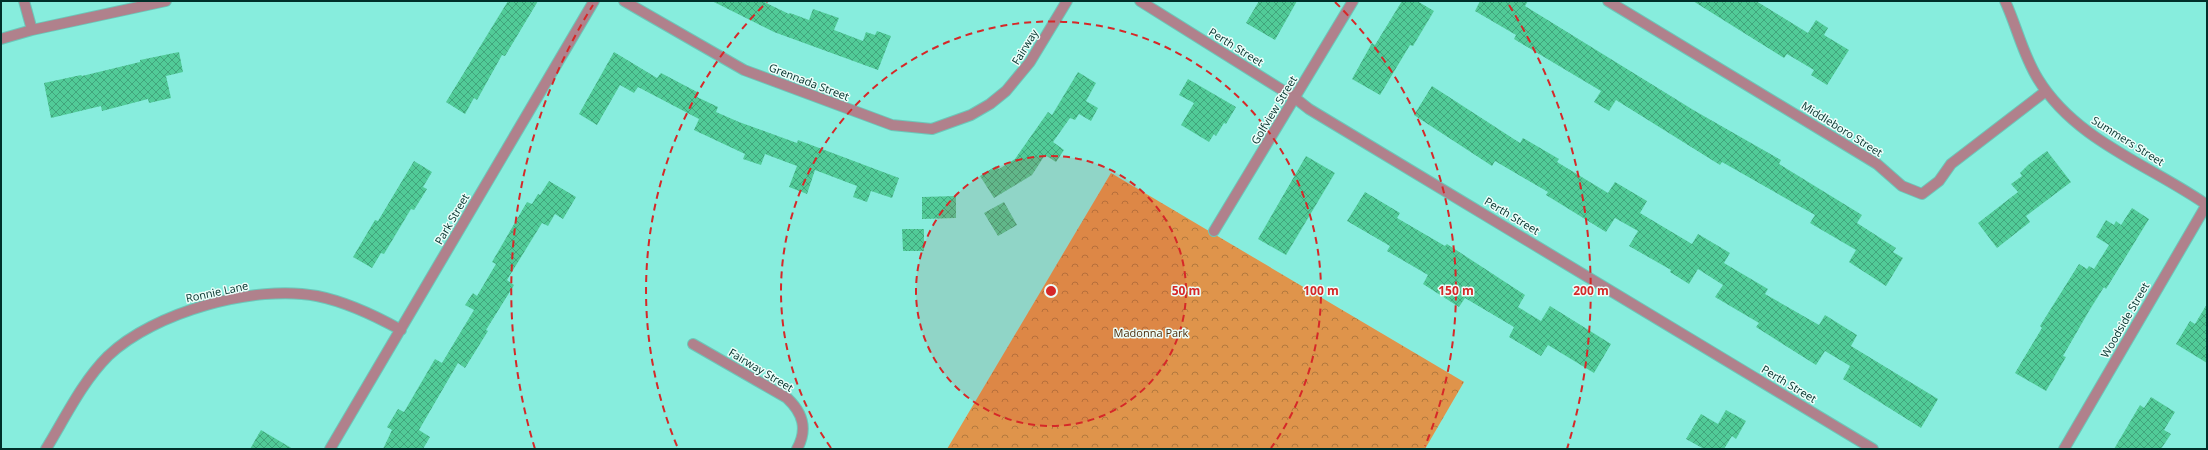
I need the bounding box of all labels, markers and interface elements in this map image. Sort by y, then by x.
street label: Perth Street [1206,24,1266,69]
street label: Fairway [1008,26,1042,67]
street label: Grennada Street [767,59,851,104]
street label: Golfview Street [1247,73,1300,147]
street label: Middleboro Street [1799,98,1886,160]
street label: Summers Street [2089,112,2167,169]
street label: Park Street [431,190,472,247]
street label: Perth Street [1482,193,1543,238]
street label: Ronnie Lane [184,278,250,305]
street label: Woodside Street [2097,279,2152,360]
text: 50 m [1172,282,1200,299]
text: 100 m [1303,282,1339,299]
text: 150 m [1438,282,1474,299]
text: 200 m [1573,282,1609,299]
centre of rings [1044,284,1058,298]
park label: Madonna Park [1114,325,1189,340]
street label: Fairway Street [726,344,796,395]
street label: Perth Street [1759,361,1820,406]

